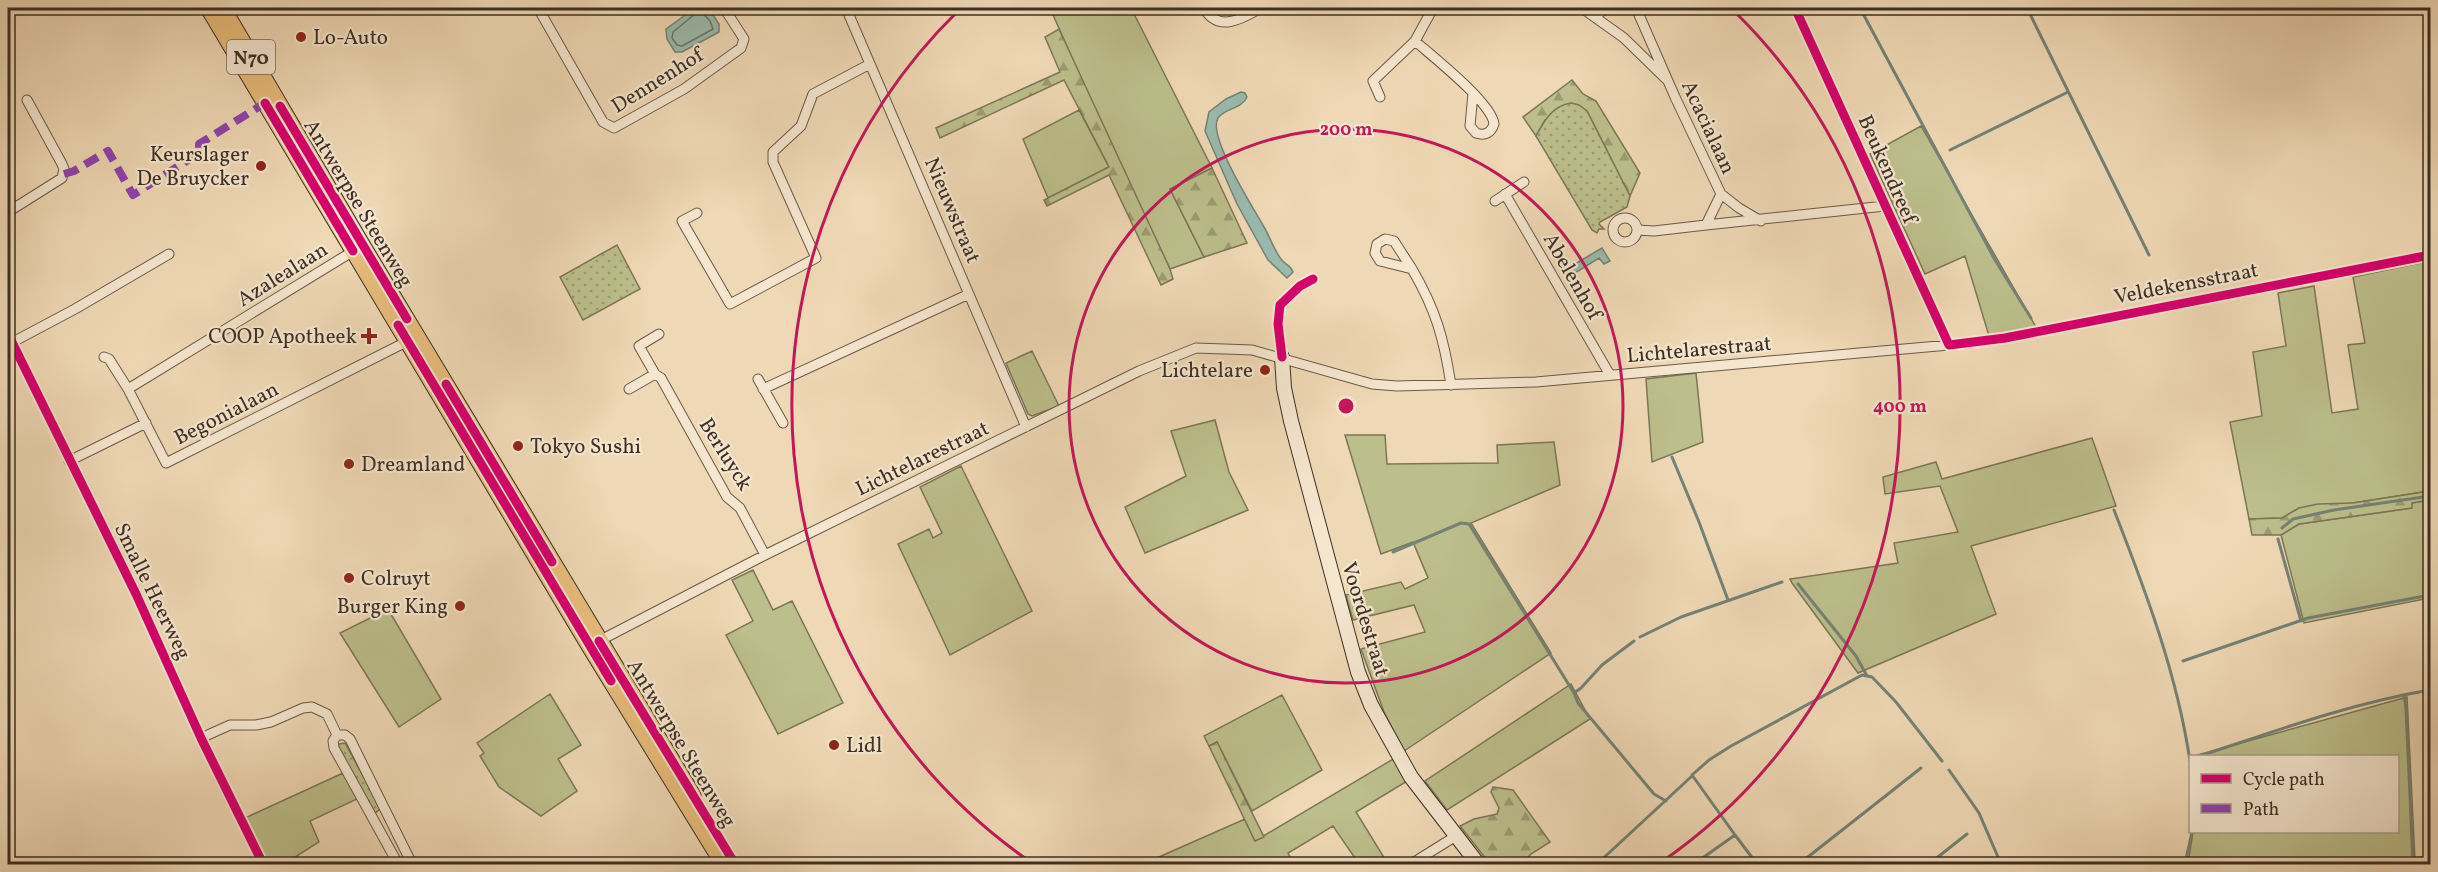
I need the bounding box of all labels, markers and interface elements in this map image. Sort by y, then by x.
place label: Lo-Auto [313,24,388,53]
marker: Lo-Auto [294,30,308,44]
road number: N70 [227,40,275,74]
street label: Dennenhof [606,41,711,121]
street label: Acacialaan [1673,76,1742,179]
street label: Beukendreef [1850,111,1924,230]
street label: Antwerpse Steenweg [296,114,420,293]
text: 200 m [1320,118,1372,143]
place label: Keurslager De Bruycker [137,141,249,194]
street label: Nieuwstraat [916,153,987,268]
marker: Keurslager De Bruycker [254,159,268,173]
street label: Abelenhof [1535,228,1609,327]
street label: Azalealaan [232,236,334,315]
street label: Veldekensstraat [2112,256,2261,313]
place label: COOP Apotheek [208,323,358,352]
marker: COOP Apotheek [362,329,376,343]
street label: Lichtelarestraat [1626,330,1773,371]
place label: Lichtelare [1161,357,1253,386]
marker: Lichtelare [1258,363,1272,377]
street label: Begonialaan [169,376,284,453]
text: 400 m [1873,395,1927,420]
centre of rings [1336,396,1356,416]
street label: Berluyck [691,413,759,497]
street label: Lichtelarestraat [851,414,994,504]
place label: Tokyo Sushi [530,433,641,462]
marker: Tokyo Sushi [511,439,525,453]
place label: Dreamland [361,451,465,480]
marker: Dreamland [342,457,356,471]
street label: Smalle Heerweg [106,519,197,665]
street label: Voordestraat [1333,559,1396,680]
place label: Colruyt [361,565,431,594]
marker: Colruyt [342,571,356,585]
place label: Burger King [337,593,448,622]
marker: Burger King [453,599,467,613]
street label: Antwerpse Steenweg [619,654,743,833]
place label: Lidl [846,732,882,761]
marker: Lidl [827,738,841,752]
legend [2189,755,2399,833]
text: Cycle path [2243,768,2325,793]
text: Path [2243,798,2279,823]

